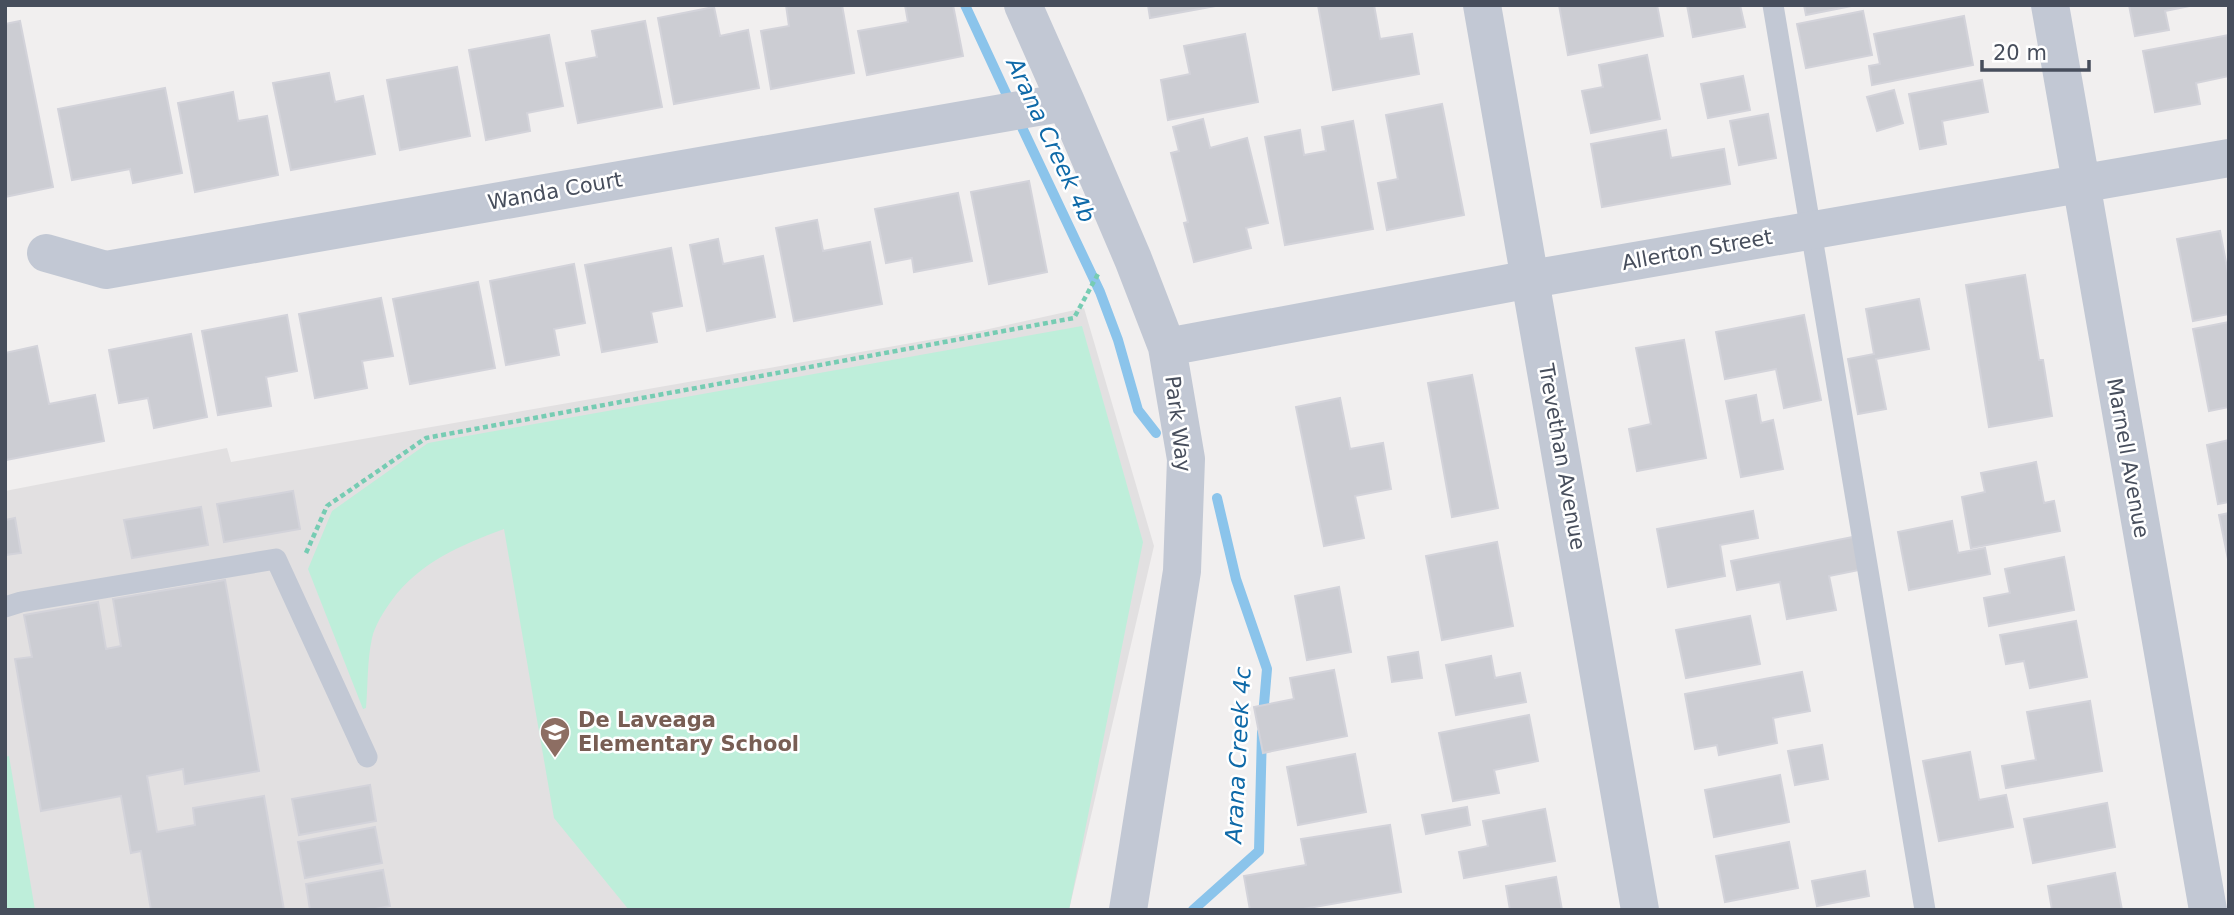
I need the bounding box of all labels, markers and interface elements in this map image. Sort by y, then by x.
scale bar [1982,28,2089,72]
text: 20 m [1993,41,2047,65]
water label: Arana Creek 4b [1001,52,1101,227]
street label: Wanda Court [486,167,624,215]
street label: Allerton Street [1620,225,1774,275]
street label: Trevethan Avenue [1534,361,1590,552]
street label: Park Way [1160,375,1196,473]
street label: Marnell Avenue [2102,376,2154,540]
water label: Arana Creek 4c [1220,666,1256,846]
place label: De Laveaga Elementary School [578,708,799,756]
school or university icon: De Laveaga Elementary School [538,715,572,759]

